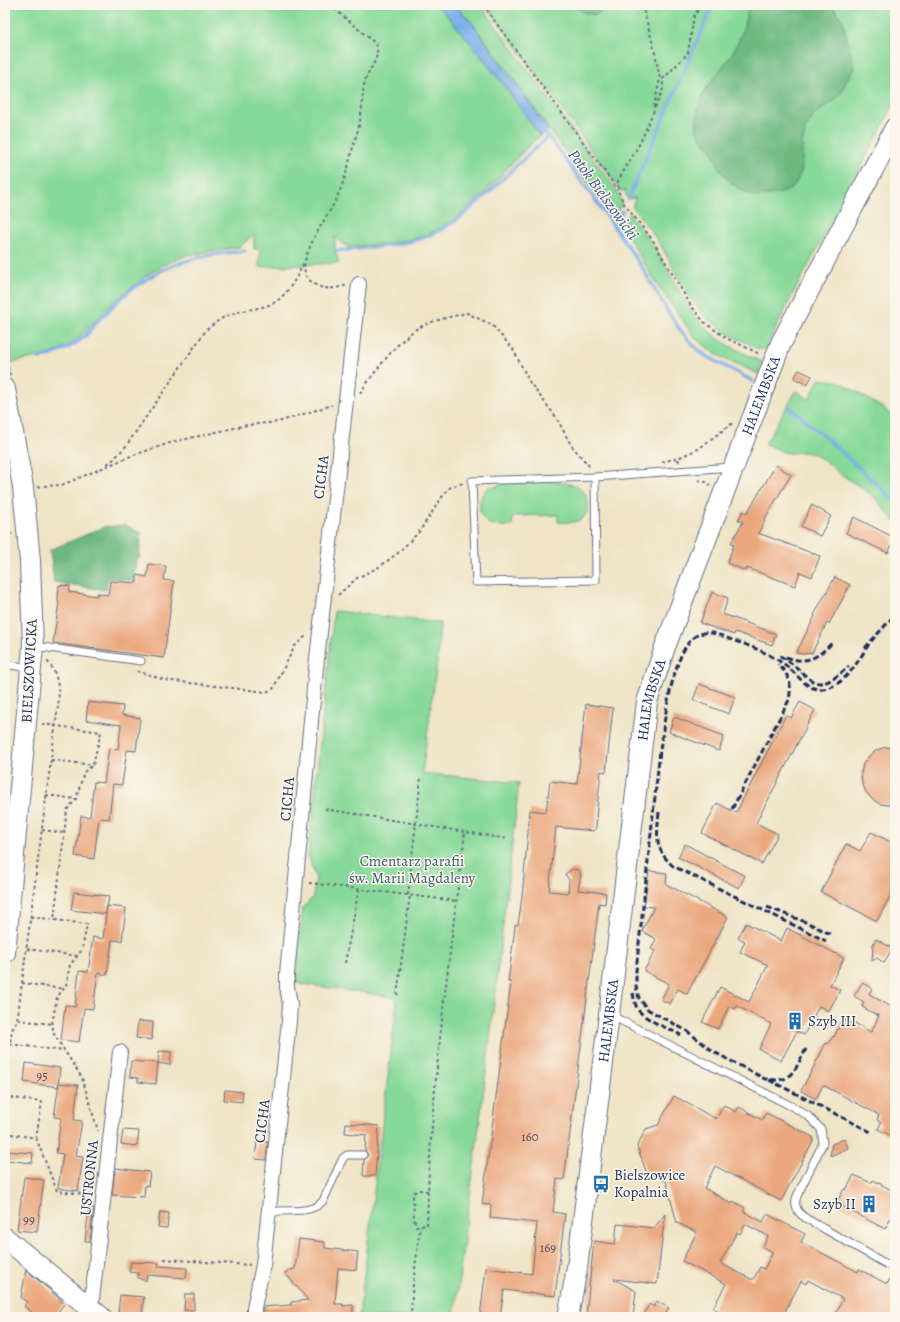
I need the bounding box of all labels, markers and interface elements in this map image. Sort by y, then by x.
water label: Potok Bielszowicki [563,145,644,244]
street label: HALEMBSKA [737,353,785,438]
street label: CICHA [308,454,334,500]
street label: BIELSZOWICKA [16,618,42,723]
street label: HALEMBSKA [632,656,670,742]
street label: CICHA [275,776,299,822]
park label: Cmentarz parafii św. Marii Magdaleny [349,851,476,888]
street label: HALEMBSKA [593,978,623,1064]
building icon: Szyb III [785,1011,805,1031]
place label: Szyb III [808,1011,856,1031]
house number: 95 [36,1067,48,1084]
street label: CICHA [249,1098,275,1144]
house number: 160 [521,1128,539,1145]
street label: USTRONNA [75,1139,103,1217]
place label: Bielszowice Kopalnia [614,1165,686,1202]
bus stop icon: Bielszowice Kopalnia [591,1174,611,1194]
place label: Szyb II [813,1194,856,1214]
building icon: Szyb II [859,1194,879,1214]
house number: 99 [23,1211,35,1228]
house number: 169 [540,1239,556,1256]

